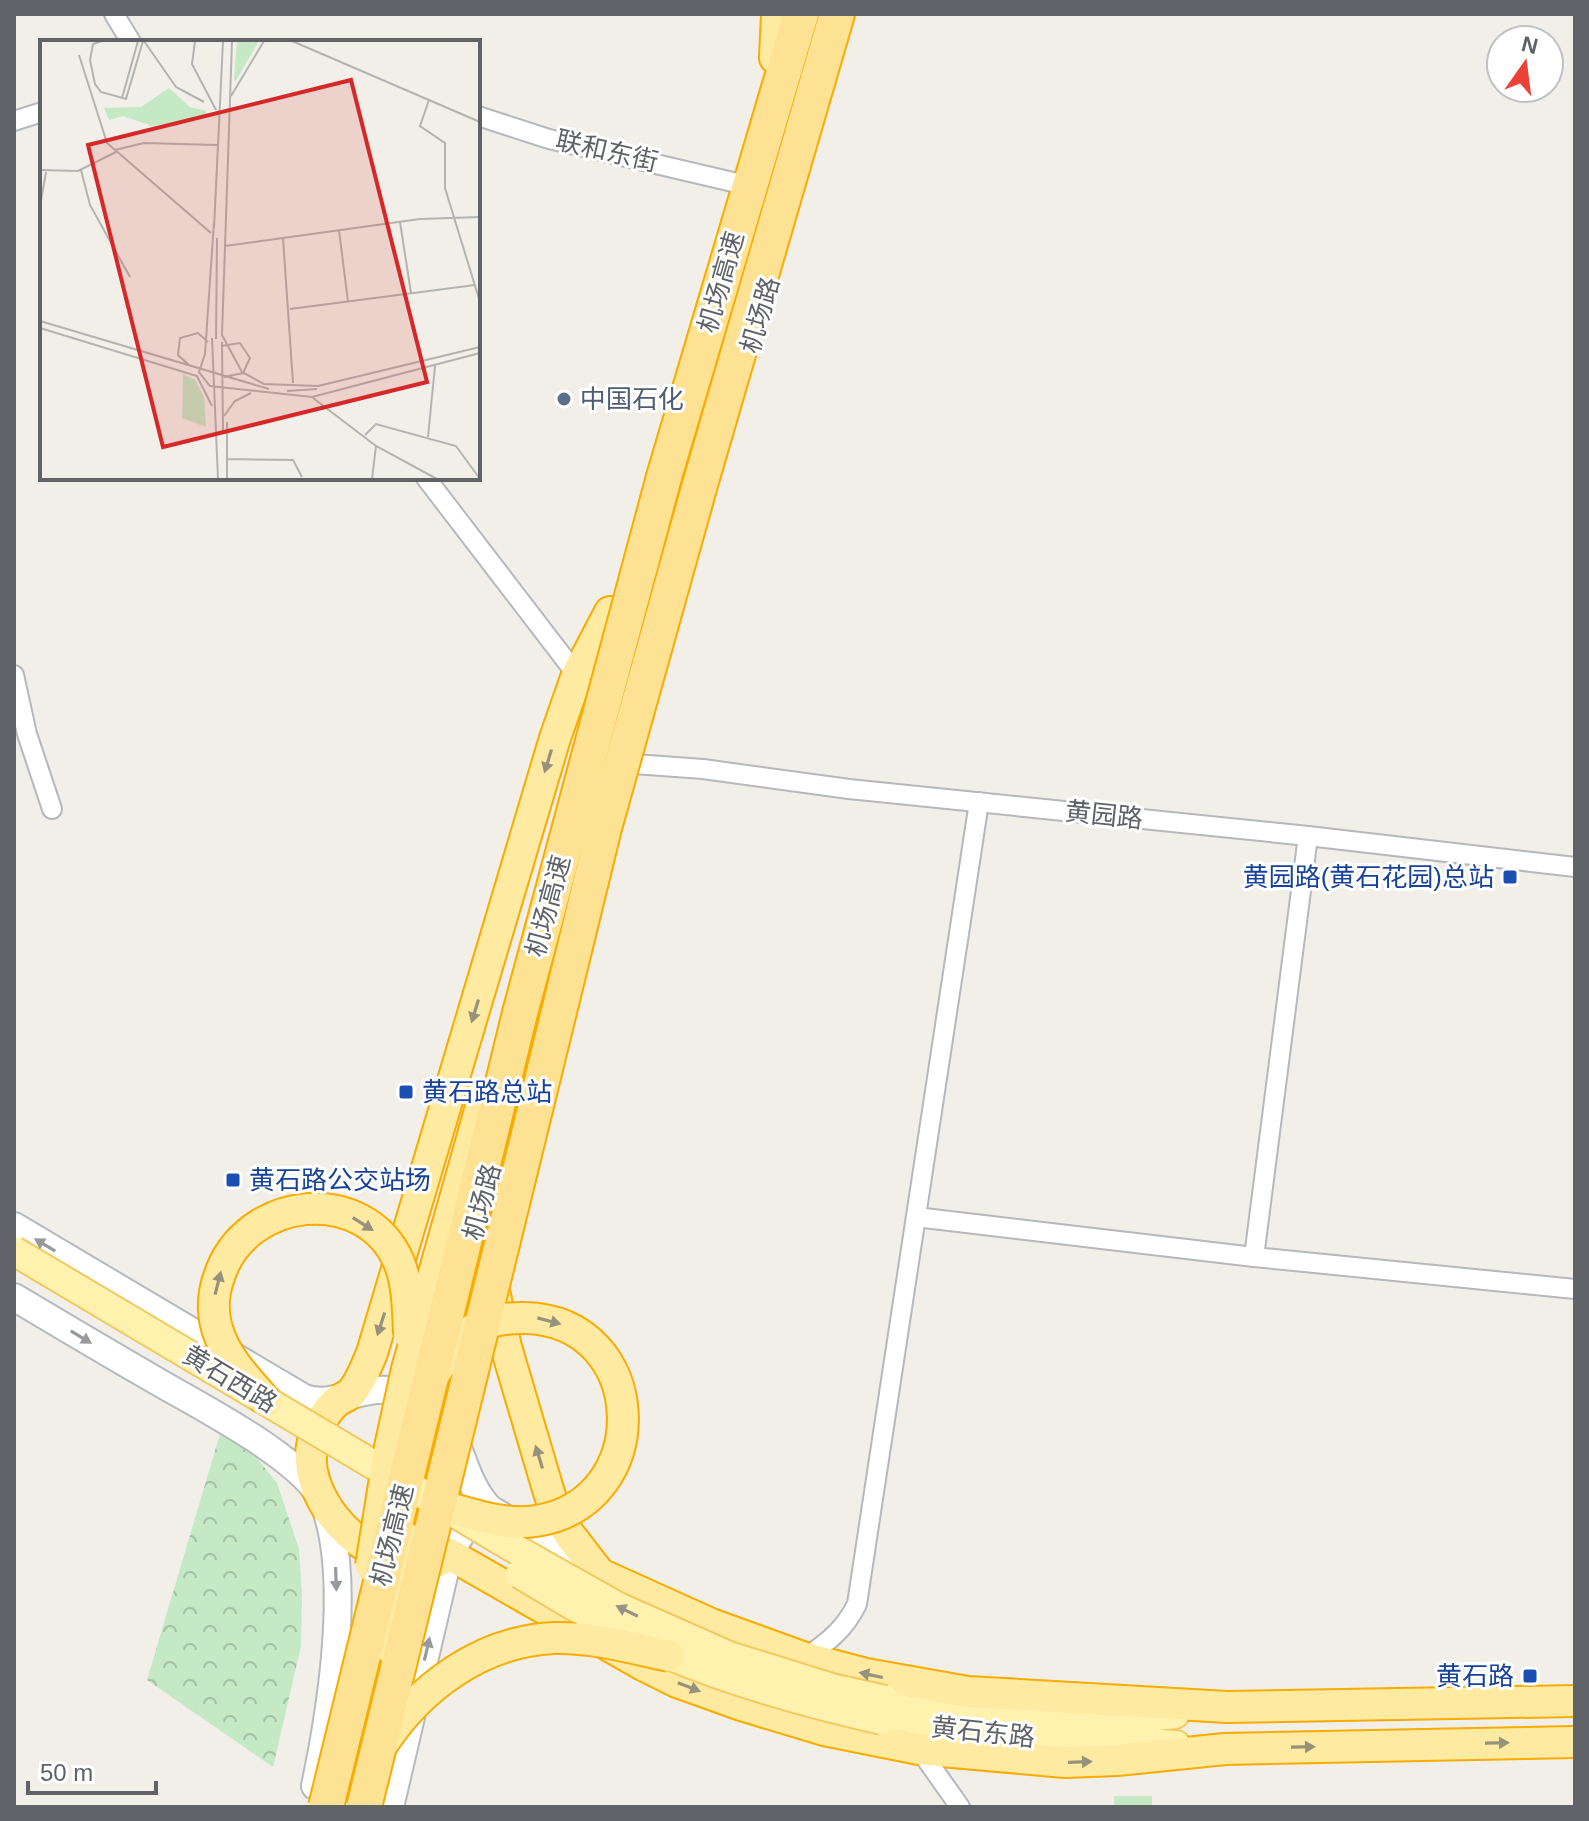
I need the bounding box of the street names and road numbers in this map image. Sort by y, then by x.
street label: 联和东街 [553,125,661,177]
street label: 机场高速 [692,228,750,336]
street label: 机场路 [735,273,785,357]
street label: 黄园路 [1064,796,1144,834]
street label: 机场高速 [520,852,576,960]
street label: 机场路 [457,1160,507,1244]
street label: 黄石西路 [178,1339,282,1419]
street label: 机场高速 [365,1481,419,1589]
street label: 黄石东路 [930,1712,1036,1752]

